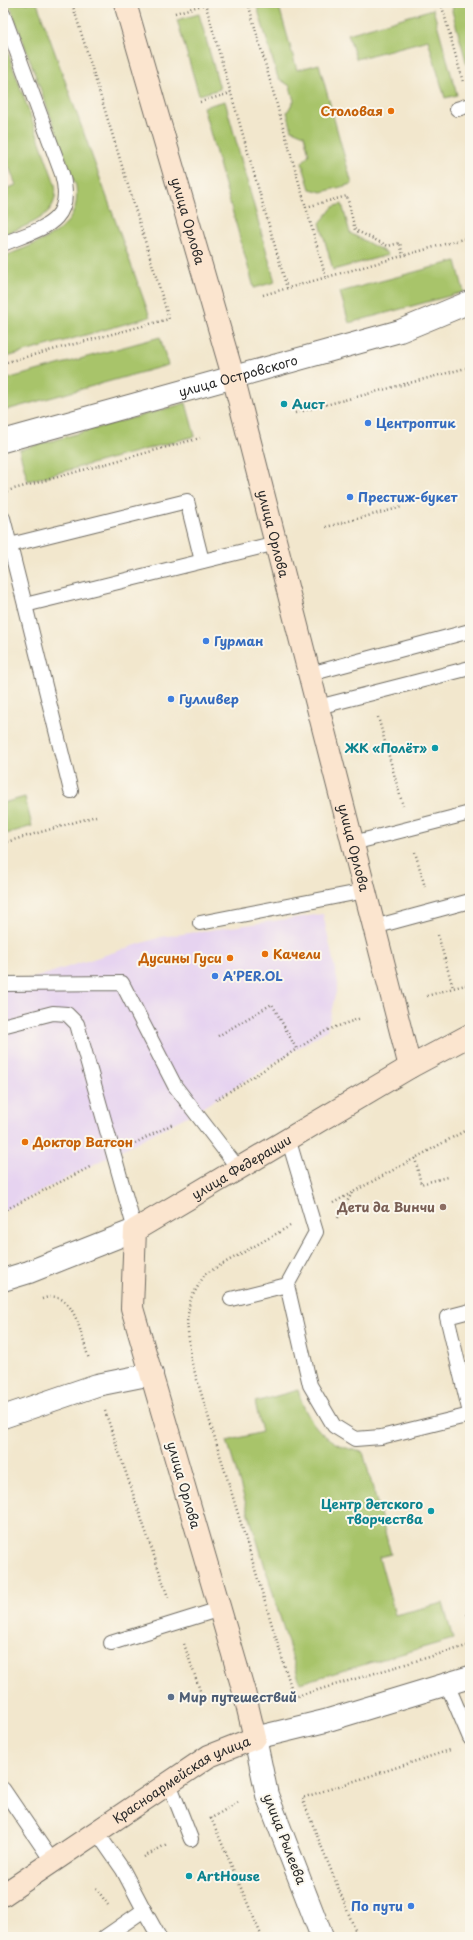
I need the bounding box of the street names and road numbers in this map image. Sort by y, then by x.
street label: улица Орлова [167,175,210,268]
street label: улица Островского [176,350,300,401]
street label: улица Орлова [253,488,294,580]
street label: улица Орлова [334,801,375,894]
street label: улица Федерации [188,1129,295,1203]
street label: улица Орлова [163,1439,206,1532]
street label: Красноармейская улица [109,1731,253,1827]
street label: улица Рылеева [259,1791,312,1888]

